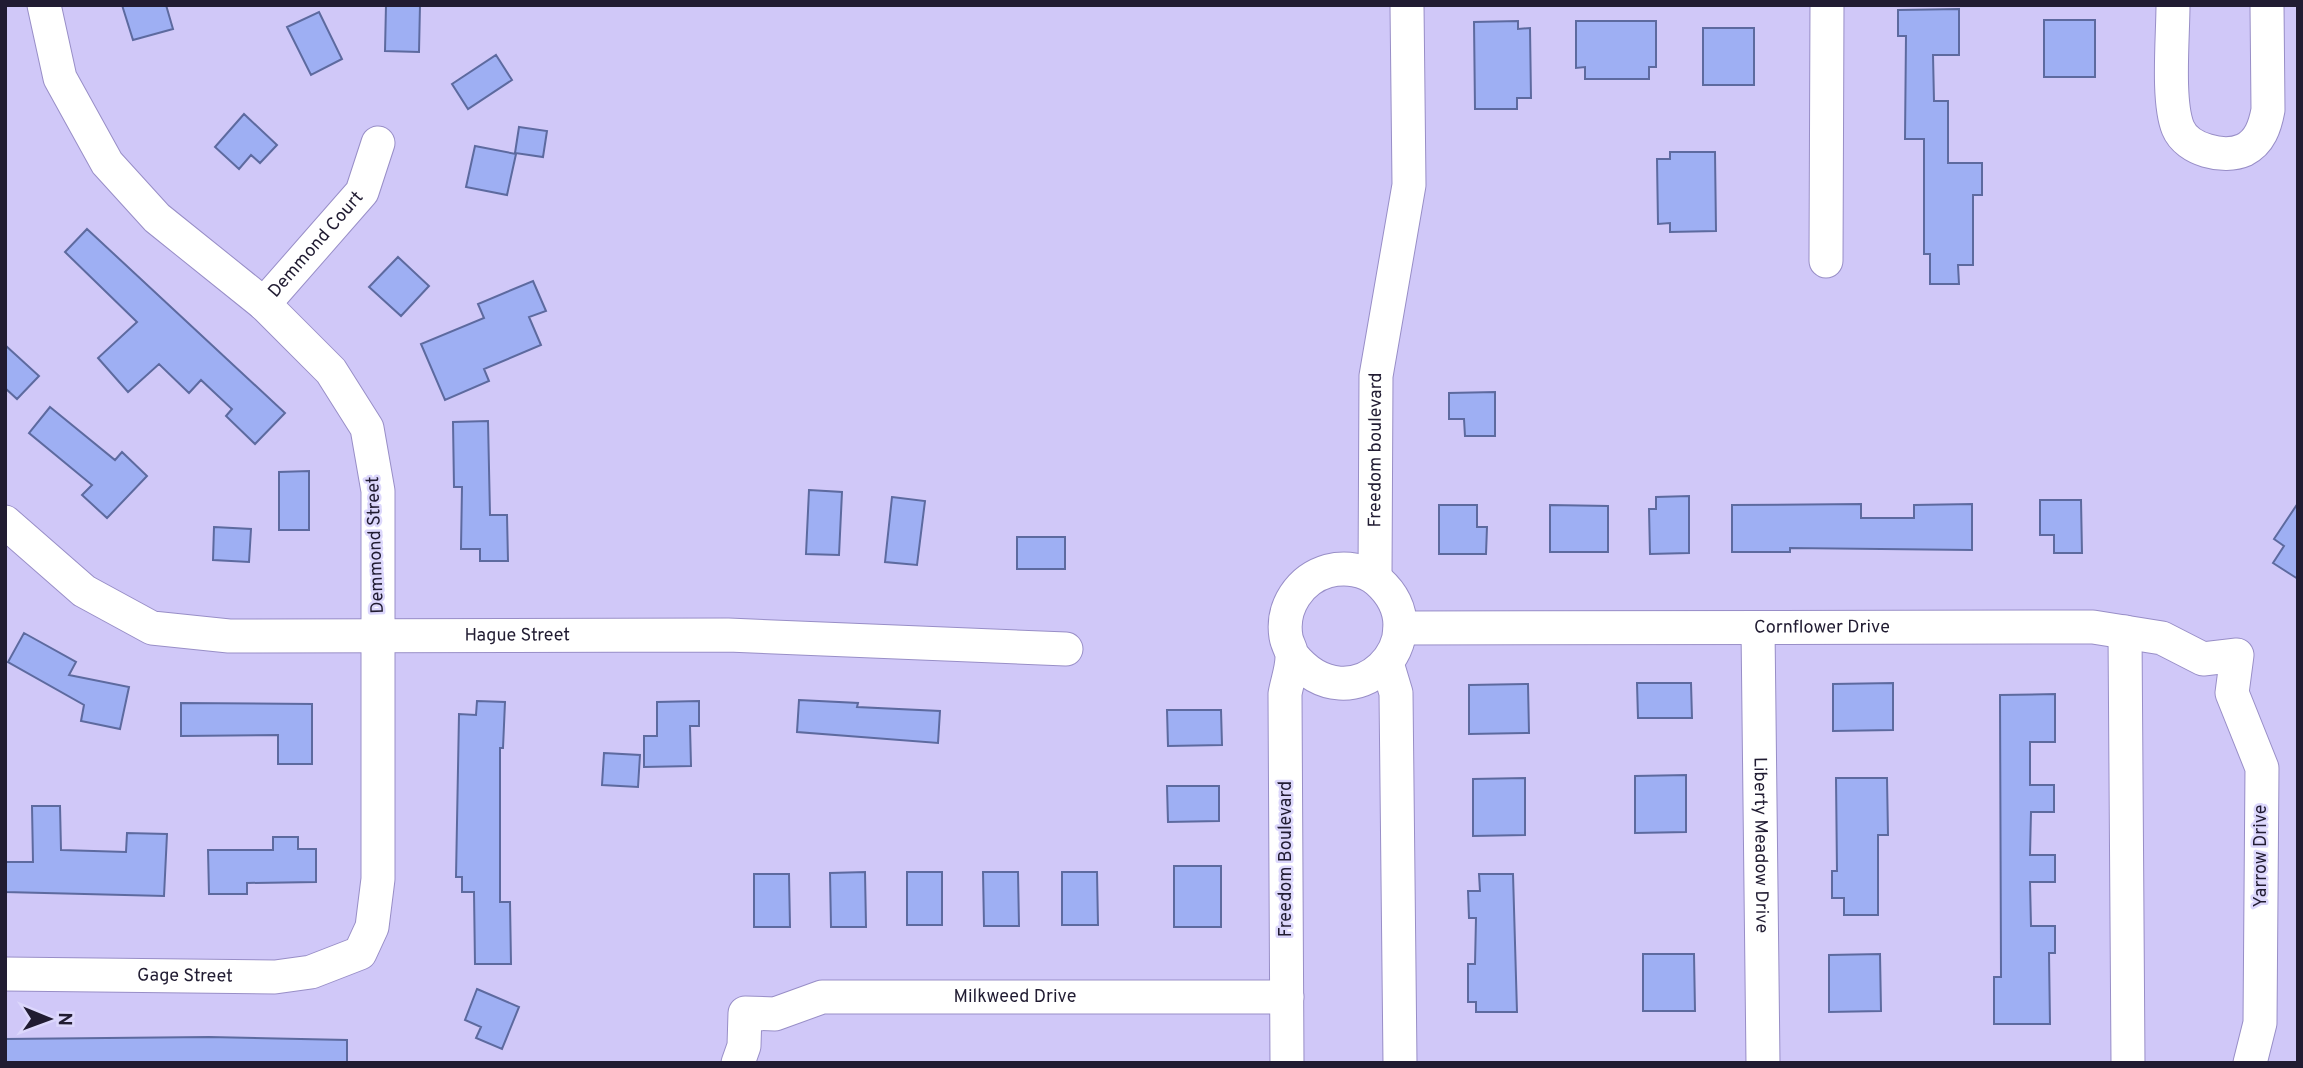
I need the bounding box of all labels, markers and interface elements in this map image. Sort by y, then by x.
street label: Demmond Court [263,187,369,303]
street label: Freedom boulevard [1364,373,1388,527]
street label: Demmond Street [362,476,390,614]
street label: Cornflower Drive [1754,616,1890,639]
street label: Hague Street [464,624,570,647]
street label: Liberty Meadow Drive [1748,757,1773,933]
street label: Freedom Boulevard [1275,781,1298,937]
street label: Yarrow Drive [2250,804,2273,908]
street label: Gage Street [137,964,233,988]
north arrow [14,984,84,1054]
street label: Milkweed Drive [954,986,1076,1009]
text: N [52,1012,76,1026]

